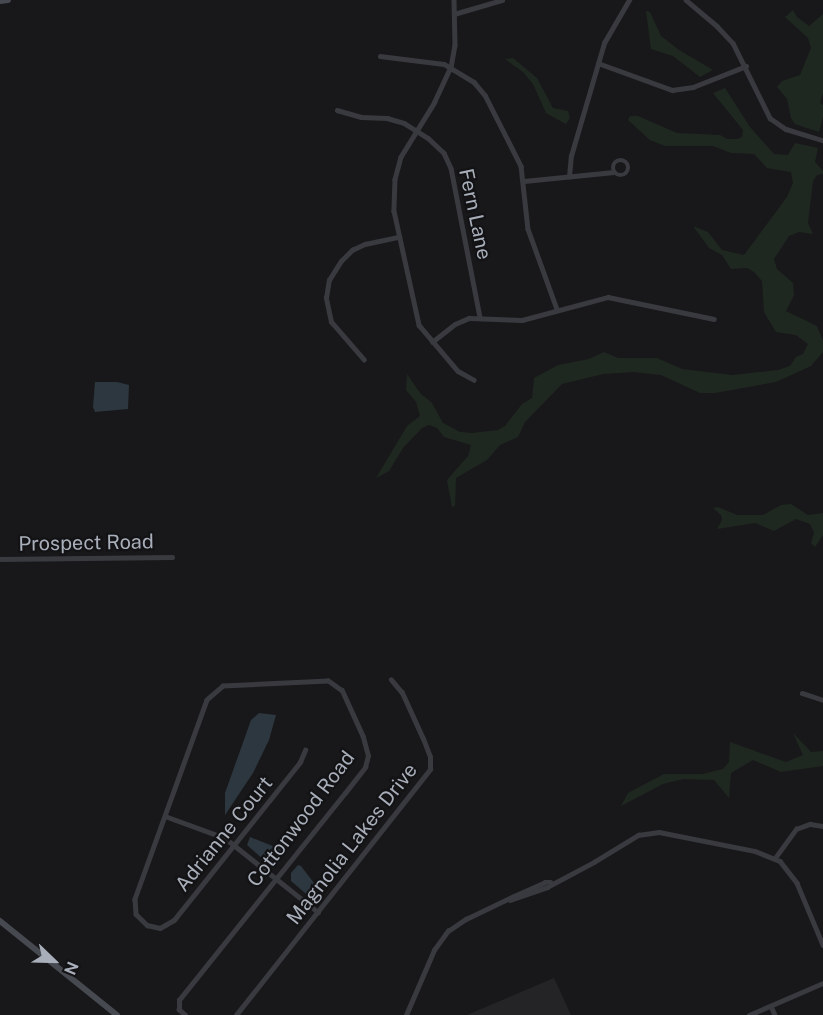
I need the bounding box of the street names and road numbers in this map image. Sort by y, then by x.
street label: Fern Lane [454,166,496,262]
street label: Prospect Road [18,530,154,556]
street label: Cottonwood Road [242,746,360,892]
street label: Magnolia Lakes Drive [282,759,422,929]
street label: Adrianne Court [170,772,278,896]

